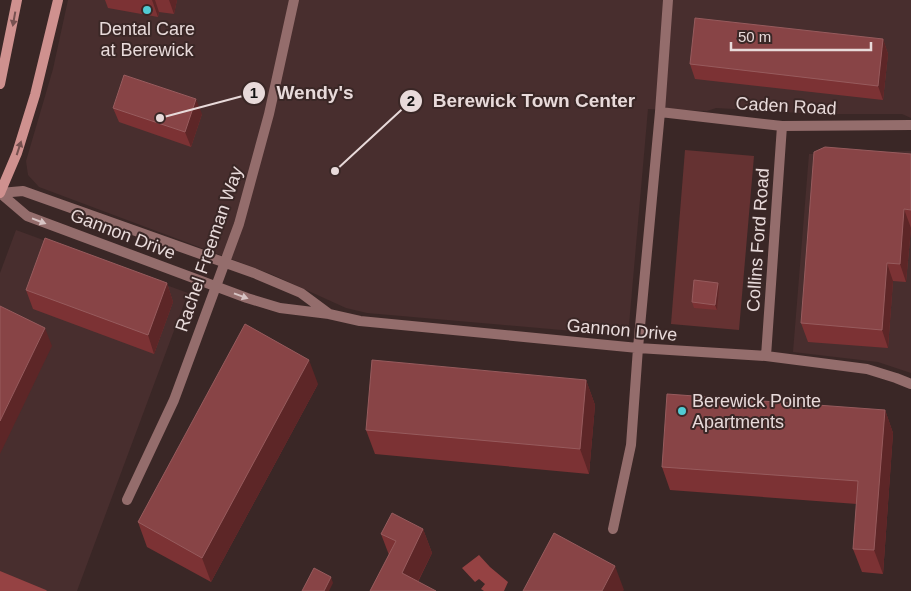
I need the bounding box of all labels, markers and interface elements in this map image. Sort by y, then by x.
marker: Dental Care at Berewick [141,4,153,16]
one-way arrow [9,11,17,27]
place label: Dental Care at Berewick [99,19,195,60]
scale bar [731,20,871,52]
text: 50 m [738,28,771,45]
callout: Wendy's [242,76,364,110]
text: Wendy's [276,82,354,103]
text: 1 [250,84,258,101]
callout: Berewick Town Center [398,84,645,118]
text: Berewick Town Center [433,90,636,111]
text: 2 [407,92,415,109]
street label: Caden Road [735,93,837,119]
one-way arrow [15,140,23,155]
street label: Rachel Freeman Way [171,164,247,334]
street label: Collins Ford Road [743,167,773,313]
street label: Gannon Drive [68,205,178,263]
one-way arrow [32,217,47,225]
one-way arrow [234,292,249,300]
street label: Gannon Drive [566,315,678,345]
place label: Berewick Pointe Apartments [692,391,821,432]
marker: Berewick Pointe Apartments [676,405,688,417]

